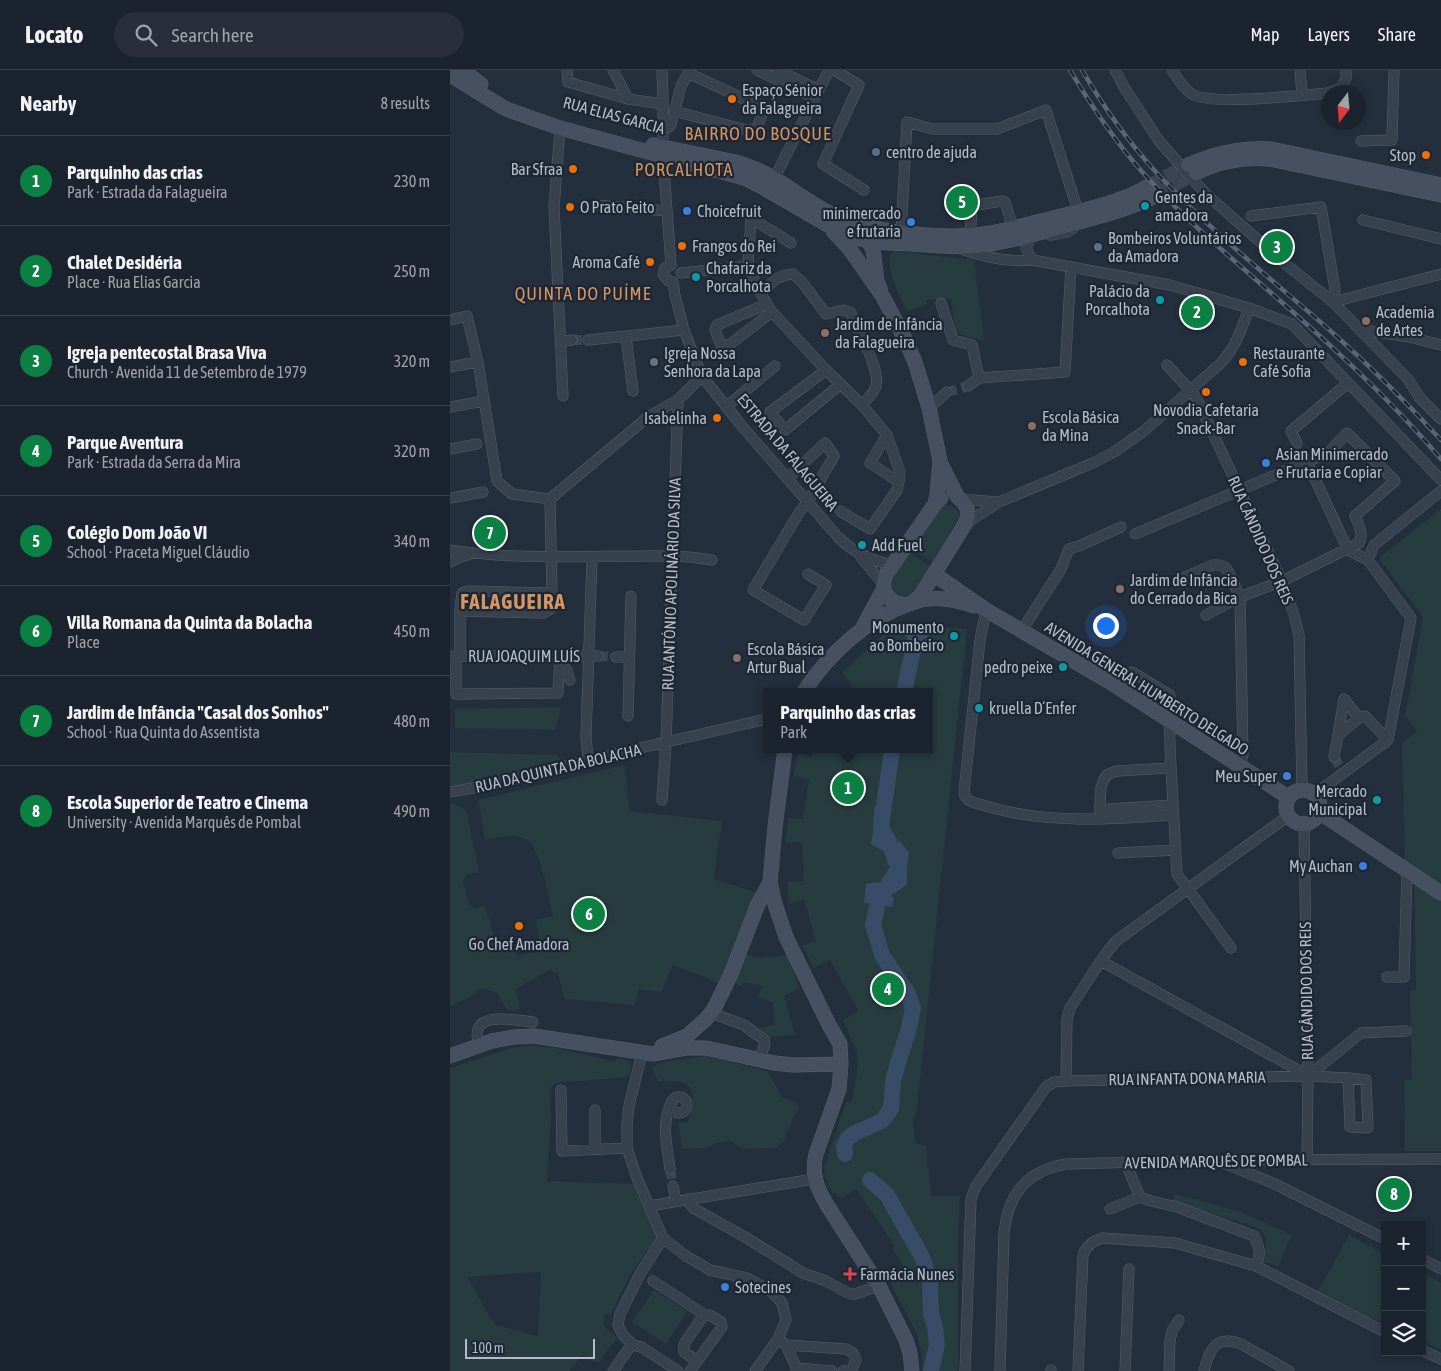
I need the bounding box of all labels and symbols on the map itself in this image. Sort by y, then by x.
place label: Espaço Sénior da Falagueira [742,81,823,118]
north arrow [1321,85,1366,130]
street label: RUA ELIAS GARCIA [561,93,667,137]
marker: Espaço Sénior da Falagueira [726,93,738,105]
district label: BAIRRO DO BOSQUE [684,123,832,144]
place label: centro de ajuda [886,143,977,162]
marker: centro de ajuda [870,146,882,158]
place label: Stop [1390,146,1416,165]
marker: Stop [1420,149,1432,161]
district label: PORCALHOTA [635,159,733,180]
place label: Bar Sfraa [511,160,563,178]
marker: Bar Sfraa [567,163,579,175]
pin: 5 [946,183,978,221]
place label: Gentes da amadora [1155,188,1213,224]
place label: O Prato Feito [580,198,654,216]
marker: Gentes da amadora [1139,200,1151,212]
marker: O Prato Feito [564,201,576,213]
place label: Choicefruit [697,202,762,220]
place label: minimercado e frutaria [822,204,901,240]
marker: Choicefruit [681,205,693,217]
marker: minimercado e frutaria [905,216,917,228]
pin: 3 [1261,228,1293,266]
place label: Bombeiros Voluntários da Amadora [1108,229,1242,265]
place label: Frangos do Rei [692,237,776,256]
marker: Frangos do Rei [676,240,688,252]
marker: Bombeiros Voluntários da Amadora [1092,241,1104,253]
place label: Aroma Café [572,253,640,271]
marker: Aroma Café [644,256,656,268]
place label: Chafariz da Porcalhota [706,259,772,295]
marker: Chafariz da Porcalhota [690,271,702,283]
place label: Palácio da Porcalhota [1085,282,1150,318]
district label: QUINTA DO PUÍME [515,283,651,304]
pin: 2 [1181,293,1213,331]
marker: Palácio da Porcalhota [1154,294,1166,306]
place label: Academia de Artes [1376,303,1435,339]
place label: Jardim de Infância da Falagueira [835,315,943,352]
marker: Academia de Artes [1360,315,1372,327]
marker: Jardim de Infância da Falagueira [819,327,831,339]
place label: Igreja Nossa Senhora da Lapa [664,344,761,381]
place label: Restaurante Café Sofia [1253,344,1325,380]
marker: Igreja Nossa Senhora da Lapa [648,356,660,368]
marker: Restaurante Café Sofia [1237,356,1249,368]
marker: Novodia Cafetaria Snack-Bar [1200,386,1212,398]
street label: ESTRADA DA FALAGUEIRA [734,390,842,514]
place label: Novodia Cafetaria Snack-Bar [1153,401,1259,437]
place label: Escola Básica da Mina [1042,408,1120,444]
place label: Isabelinha [644,409,707,427]
marker: Isabelinha [711,412,723,424]
marker: Escola Básica da Mina [1026,420,1038,432]
place label: Asian Minimercado e Frutaria e Copiar [1276,445,1388,482]
marker: Asian Minimercado e Frutaria e Copiar [1260,457,1272,469]
street label: RUA CÂNDIDO DOS REIS [1225,473,1297,607]
street label: RUA ANTÓNIO APOLINÁRIO DA SILVA [658,477,684,691]
pin: 7 [474,514,506,552]
place label: Add Fuel [872,536,923,554]
marker: Add Fuel [856,539,868,551]
place label: Jardim de Infância do Cerrado da Bica [1130,571,1238,607]
marker: Jardim de Infância do Cerrado da Bica [1114,583,1126,595]
district label: FALAGUEIRA [460,589,566,613]
your location [1093,613,1119,639]
place label: Monumento ao Bombeiro [869,618,944,654]
street label: AVENIDA GENERAL HUMBERTO DELGADO [1042,618,1252,758]
marker: Monumento ao Bombeiro [948,630,960,642]
place label: Escola Básica Artur Bual [747,640,825,676]
street label: RUA JOAQUIM LUÍS [468,647,580,665]
marker: Escola Básica Artur Bual [731,652,743,664]
place label: pedro peixe [984,658,1053,677]
marker: pedro peixe [1057,661,1069,673]
place label: kruella D´Enfer [989,699,1076,717]
marker: kruella D´Enfer [973,702,985,714]
street label: RUA DA QUINTA DA BOLACHA [473,740,643,796]
place label: Meu Super [1215,767,1277,786]
pin: 1 [832,769,864,807]
marker: Meu Super [1281,770,1293,782]
place label: Mercado Municipal [1308,782,1368,819]
marker: Mercado Municipal [1371,794,1383,806]
place label: My Auchan [1289,857,1353,876]
marker: My Auchan [1357,860,1369,872]
pin: 6 [573,895,605,933]
marker: Go Chef Amadora [513,920,525,932]
street label: RUA CÂNDIDO DOS REIS [1296,921,1316,1060]
place label: Go Chef Amadora [469,935,569,953]
pin: 4 [872,970,904,1008]
street label: RUA INFANTA DONA MARIA [1108,1068,1266,1088]
street label: AVENIDA MARQUÊS DE POMBAL [1124,1150,1308,1172]
pin: 8 [1378,1175,1410,1213]
place label: Farmácia Nunes [860,1265,955,1283]
marker: Farmácia Nunes [844,1268,856,1280]
place label: Sotecines [735,1278,791,1296]
marker: Sotecines [719,1281,731,1293]
scale bar [465,1336,595,1359]

